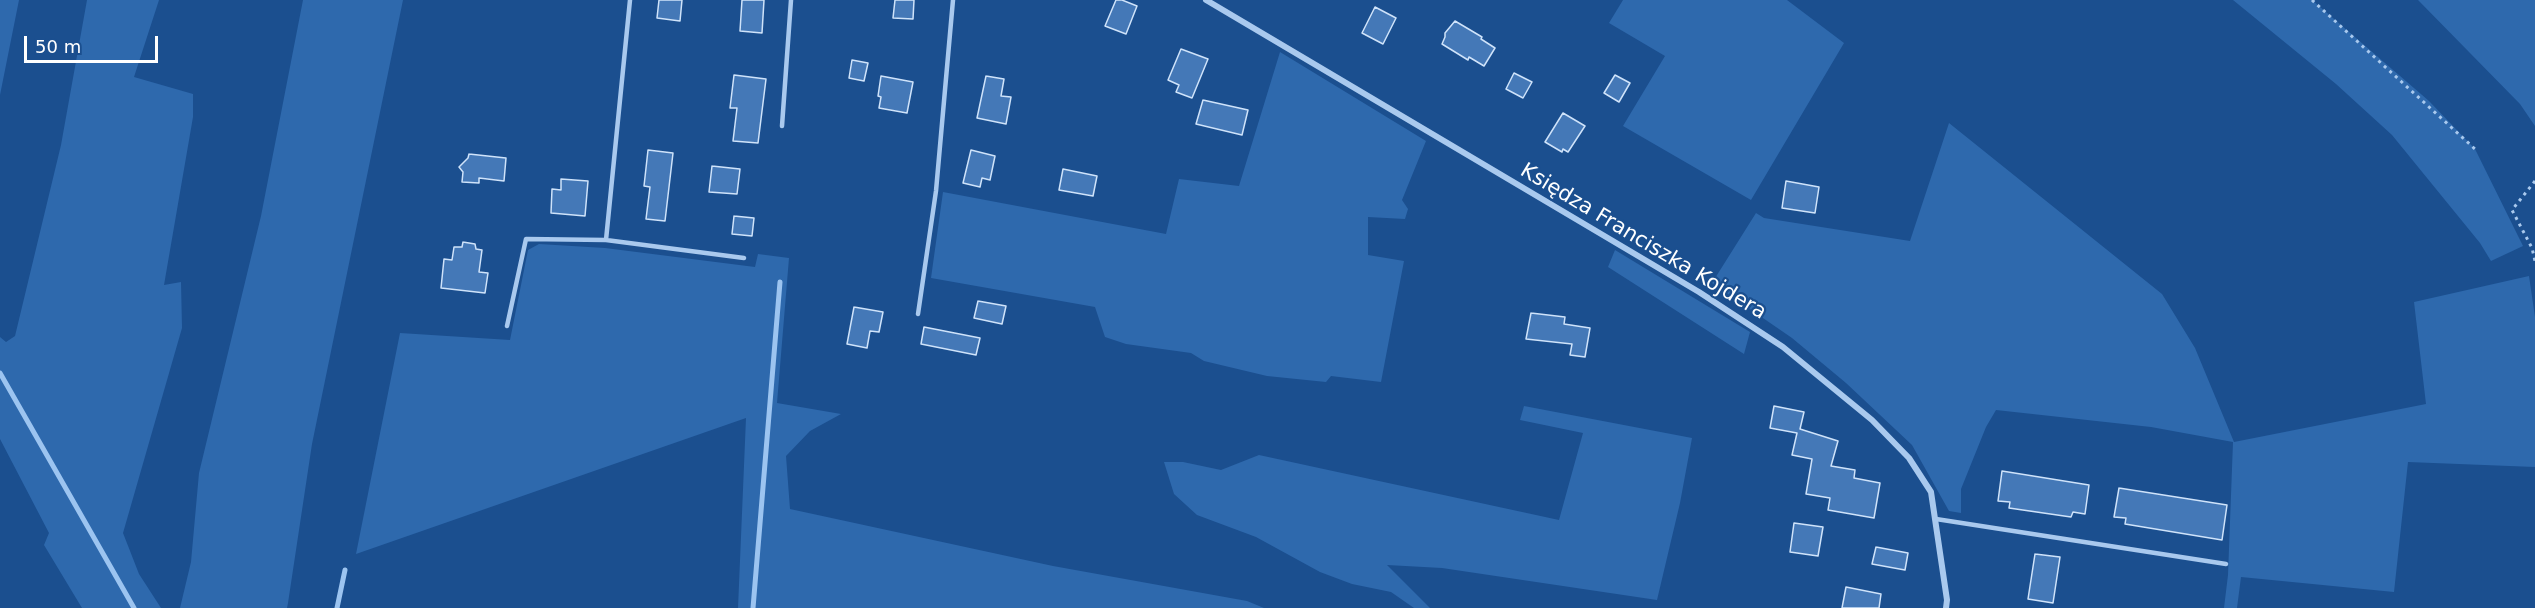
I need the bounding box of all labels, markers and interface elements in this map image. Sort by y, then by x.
scale bar [27,24,160,62]
text: 50 m [35,36,81,57]
street label: Księdza Franciszka Kojdera [1515,158,1771,326]

